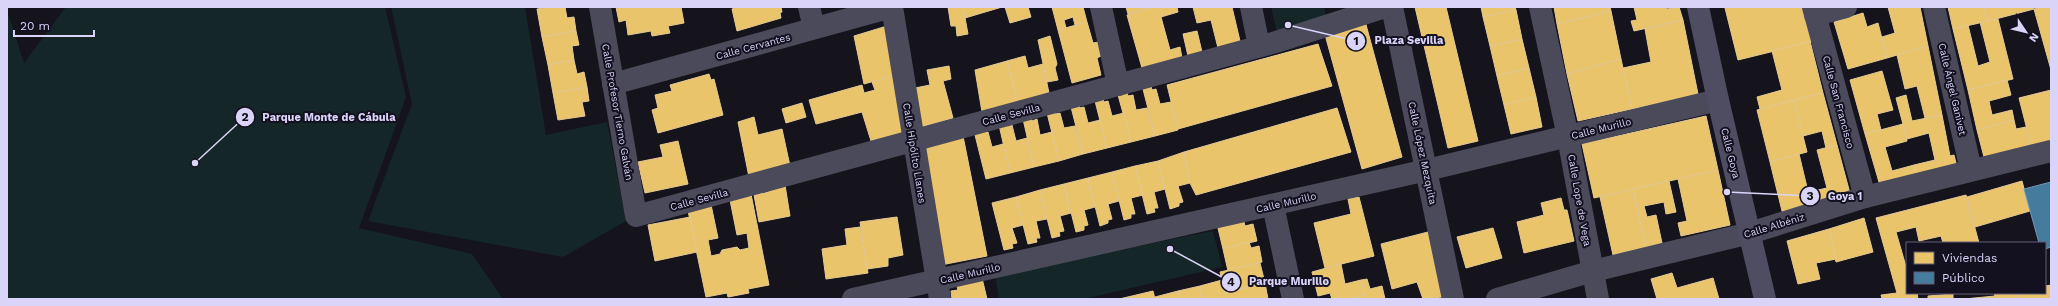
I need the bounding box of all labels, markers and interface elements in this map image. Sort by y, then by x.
scale bar [14,12,94,38]
north arrow [2006,12,2046,52]
text: 20 m [20,19,50,33]
callout: Plaza Sevilla [1346,29,1451,52]
text: N [2026,30,2041,45]
street label: Calle Cervantes [715,31,792,62]
text: 1 [1353,34,1359,48]
text: Plaza Sevilla [1375,34,1444,47]
street label: Calle Ángel Ganivet [1937,42,1969,137]
street label: Calle Profesor Tierno Galván [600,43,635,181]
street label: Calle San Francisco [1821,54,1856,150]
street label: Calle Sevilla [981,101,1042,127]
street label: Calle López Mezquita [1406,101,1439,206]
street label: Calle Hipólito Llanes [901,102,928,204]
callout: Parque Monte de Cábula [235,106,404,129]
text: 2 [241,110,249,124]
text: Parque Monte de Cábula [262,111,396,124]
street label: Calle Murillo [1570,116,1632,141]
street label: Calle Goya [1719,127,1742,180]
street label: Calle Lope de Vega [1566,153,1593,247]
callout: Goya 1 [1800,185,1871,208]
street label: Calle Sevilla [669,186,730,212]
text: 3 [1806,189,1814,203]
street label: Calle Murillo [1255,190,1317,215]
text: Goya 1 [1828,190,1862,203]
street label: Calle Albéniz [1742,211,1806,240]
legend [1906,242,2046,294]
text: Viviendas [1942,251,1997,265]
street label: Calle Murillo [939,261,1001,286]
callout: Parque Murillo [1221,270,1337,293]
text: Público [1942,271,1985,285]
text: 4 [1227,275,1235,289]
text: Parque Murillo [1249,275,1329,288]

